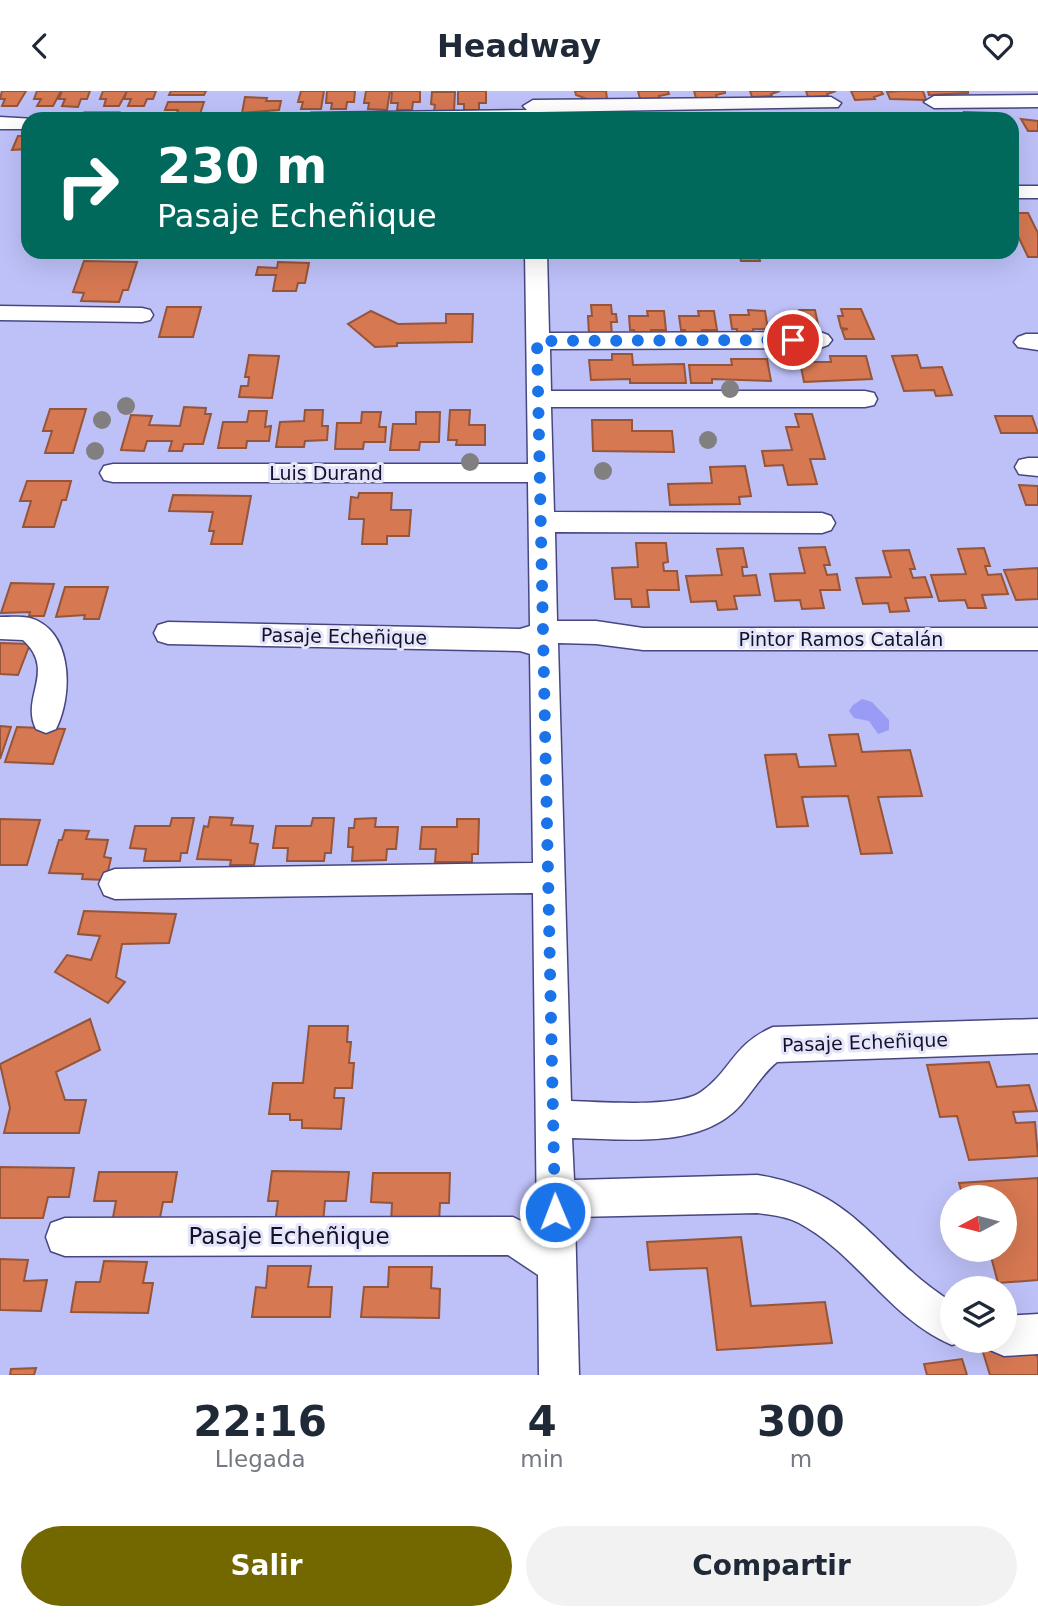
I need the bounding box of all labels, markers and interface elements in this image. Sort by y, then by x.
icon: back [21,27,59,65]
text: Headway [437,27,601,65]
icon: heart [979,27,1017,65]
text: 230 m [157,138,327,195]
icon: right [42,140,133,231]
text: Pasaje Echeñique [157,197,437,235]
pin [763,310,823,370]
icon: arrive [774,321,812,359]
street label: Luis Durand [269,462,383,484]
street label: Pasaje Echeñique [261,624,427,648]
street label: Pintor Ramos Catalán [739,628,943,650]
street label: Pasaje Echeñique [782,1028,948,1056]
position arrow [518,1175,592,1249]
north arrow [940,1185,1017,1262]
map controls [940,1185,1017,1353]
street label: Pasaje Echeñique [188,1223,390,1249]
button: layers [940,1276,1017,1353]
text: 22:16 [193,1397,327,1446]
text: 4 [527,1397,557,1446]
text: 300 [757,1397,845,1446]
text: Llegada [215,1446,306,1472]
text: min [520,1446,564,1472]
text: m [790,1446,812,1472]
button: Salir [21,1526,512,1606]
button: Compartir [526,1526,1017,1606]

